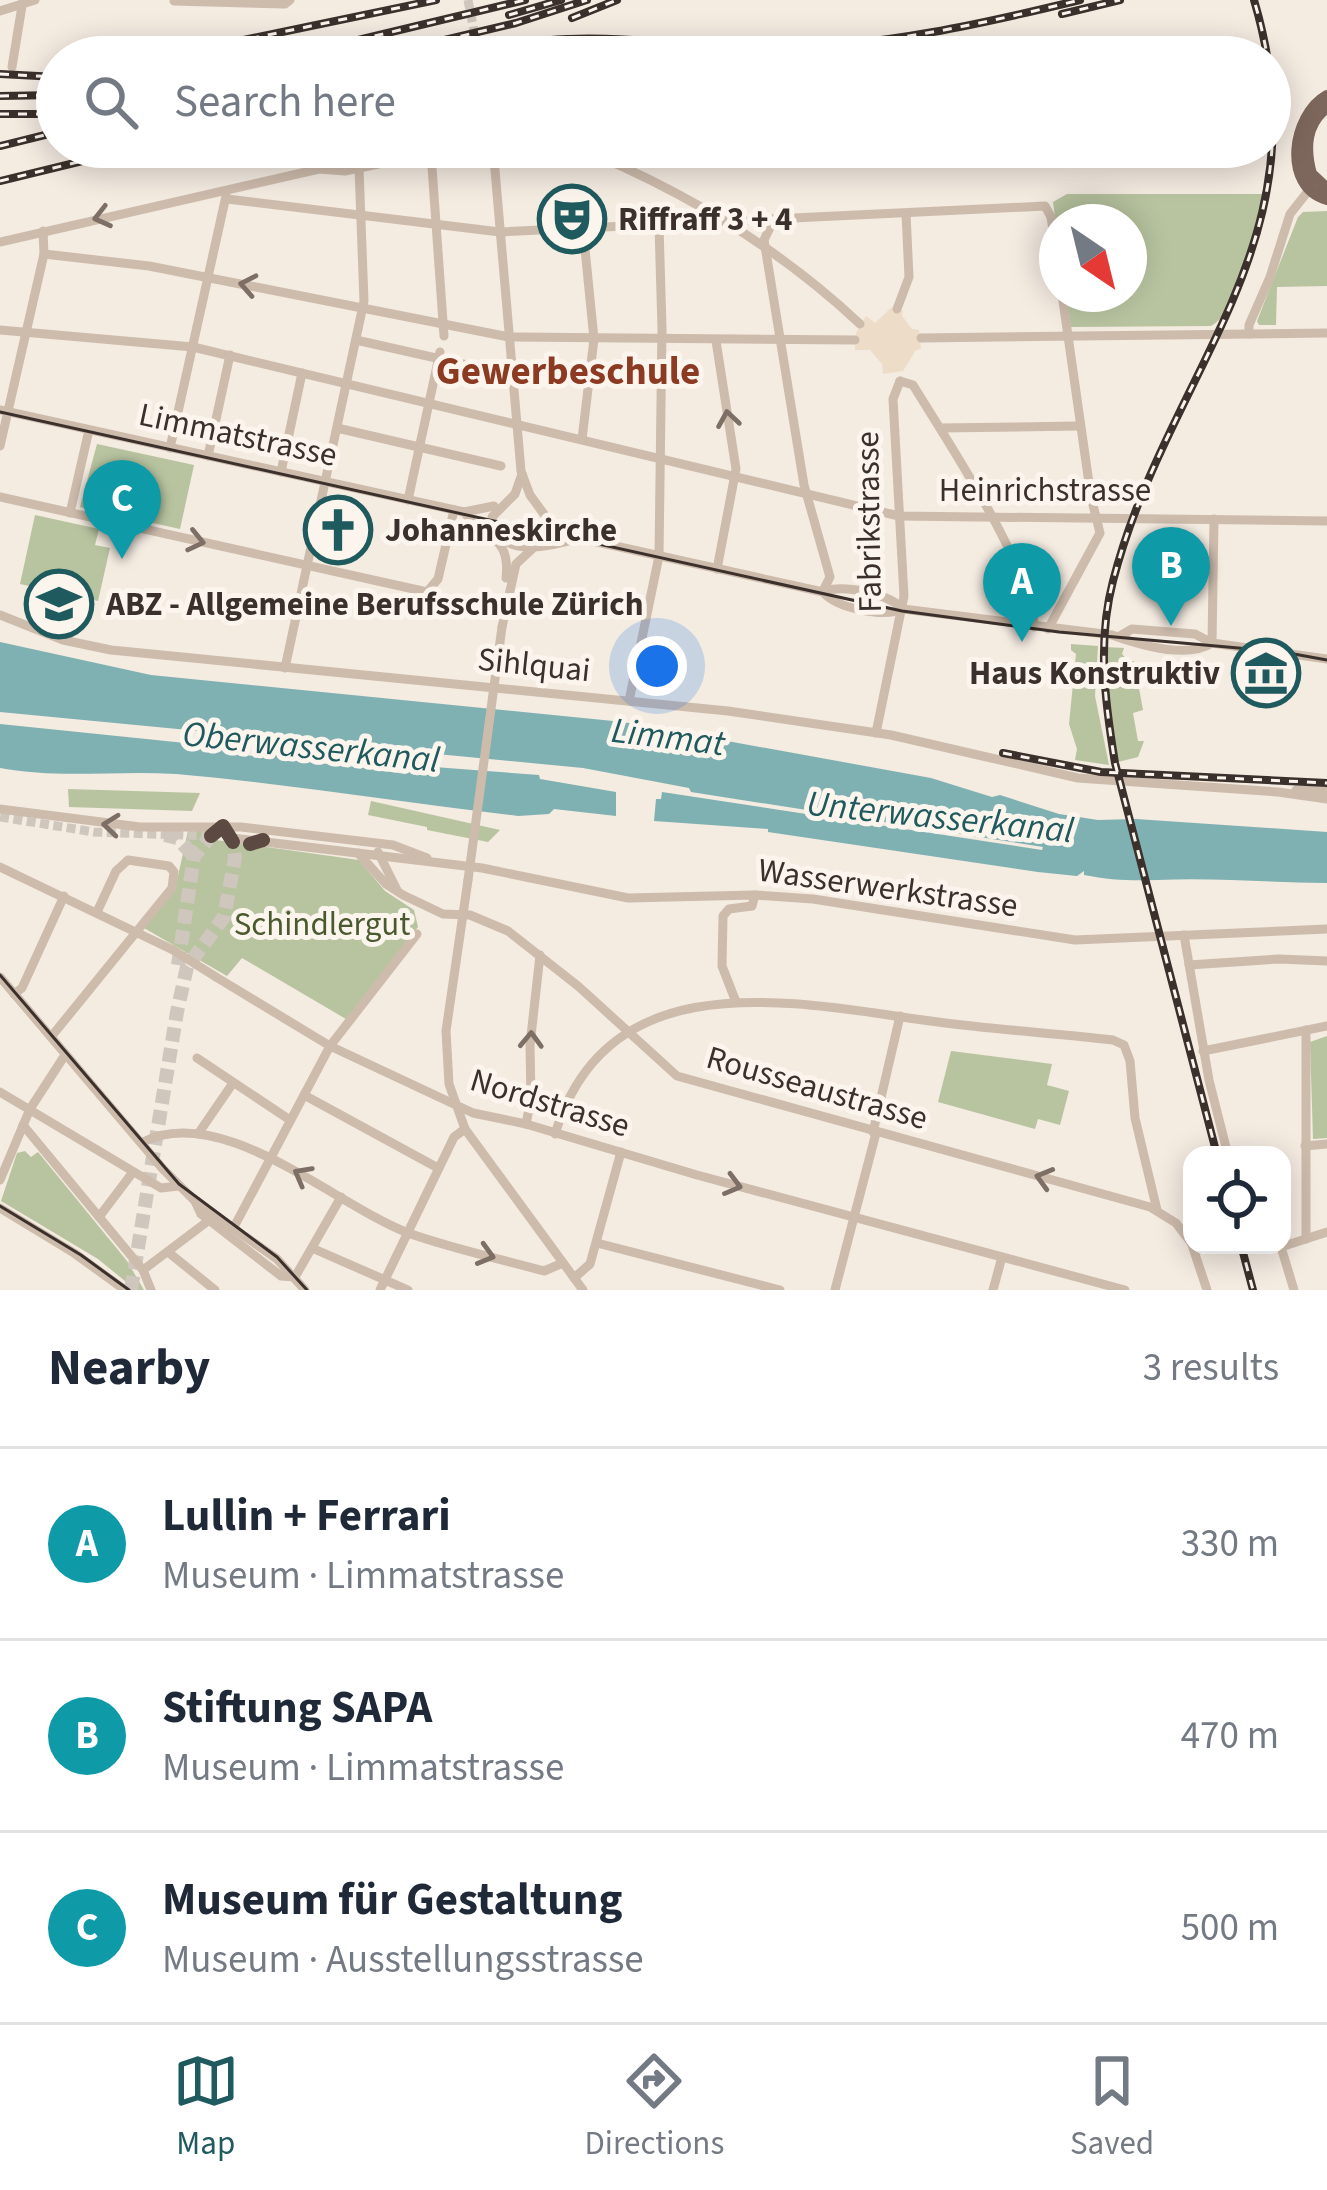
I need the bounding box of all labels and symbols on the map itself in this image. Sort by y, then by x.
theatre icon: Riffraff 3 + 4 [537,184,607,254]
place label: Riffraff 3 + 4 [618,196,792,243]
one-way arrow [93,203,113,228]
north arrow [1039,204,1147,312]
one-way arrow [238,273,258,299]
district label: Gewerbeschule [436,344,700,400]
street label: Limmatstrasse [135,391,341,479]
one-way arrow [716,409,742,429]
street label: Fabrikstrasse [844,431,894,613]
pin: C [83,460,161,559]
street label: Heinrichstrasse [939,467,1151,514]
church icon: Johanneskirche [303,495,373,565]
place label: Johanneskirche [385,507,617,554]
pin: B [1132,527,1210,626]
one-way arrow [186,528,206,553]
pin: A [983,543,1061,642]
school or university icon: ABZ - Allgemeine Berufsschule Zürich [24,569,94,639]
place label: ABZ - Allgemeine Berufsschule Zürich [105,581,644,628]
street label: Sihlquai [475,636,593,694]
your location [627,636,687,696]
museum icon: Haus Konstruktiv [1231,638,1301,708]
place label: Haus Konstruktiv [969,650,1220,697]
water label: Limmat [608,705,729,769]
water label: Oberwasserkanal [180,708,442,786]
water label: Unterwasserkanal [804,778,1076,856]
one-way arrow [101,813,120,838]
street label: Wasserwerkstrasse [755,847,1021,929]
park label: Schindlergut [234,901,410,948]
one-way arrow [518,1030,544,1049]
street label: Rousseaustrasse [701,1034,933,1142]
street label: Nordstrasse [465,1057,635,1149]
one-way arrow [293,1167,315,1190]
one-way arrow [1034,1168,1055,1193]
one-way arrow [722,1170,743,1195]
one-way arrow [475,1241,496,1266]

